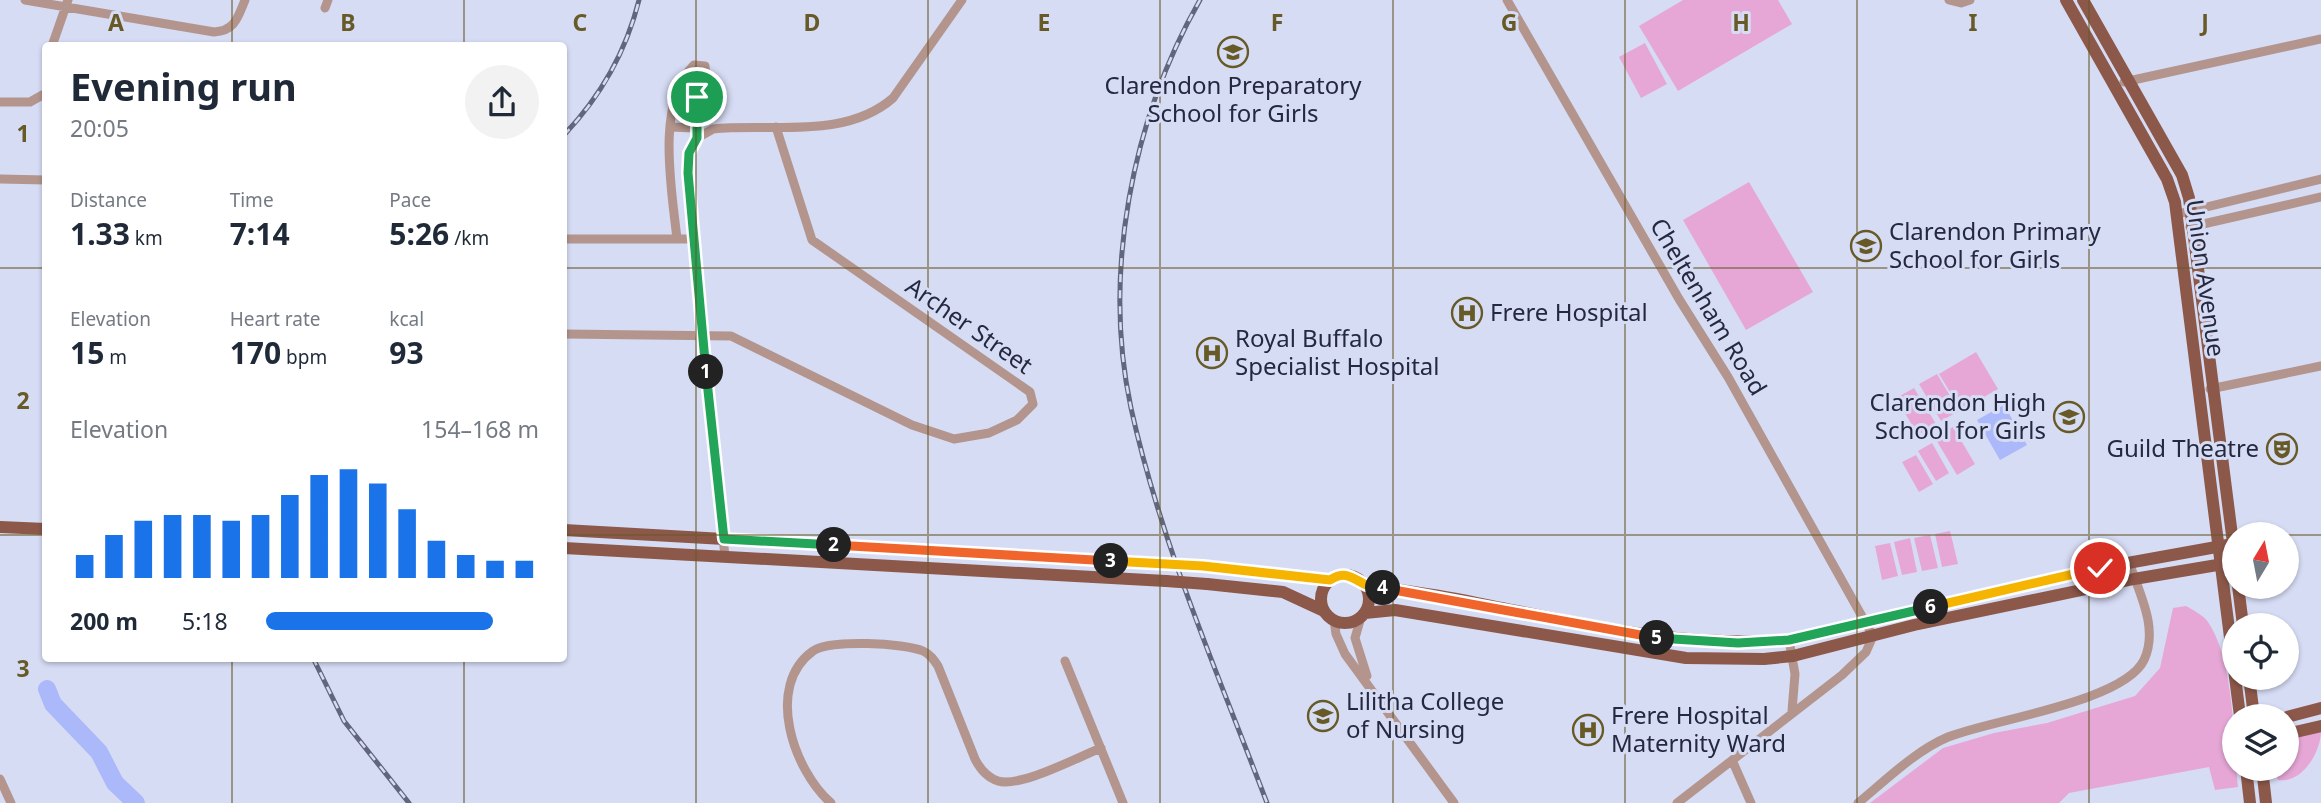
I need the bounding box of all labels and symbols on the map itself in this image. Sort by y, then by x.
text: A [108,6,124,38]
text: B [340,6,356,38]
text: C [573,6,588,38]
text: D [804,6,820,38]
text: E [1038,6,1050,38]
text: F [1271,6,1283,38]
text: G [1501,6,1517,38]
text: H [1732,6,1750,38]
text: I [1969,6,1978,38]
text: J [2199,6,2209,38]
school or university icon: Clarendon Preparatory School for Girls [1216,35,1250,69]
pin [667,67,727,127]
place label: Clarendon Preparatory School for Girls [1105,68,1362,129]
text: 1 [16,117,30,149]
street label: Union Avenue [2179,197,2234,359]
street label: Cheltenham Road [1643,211,1775,401]
place label: Clarendon Primary School for Girls [1889,214,2101,275]
school or university icon: Clarendon Primary School for Girls [1849,229,1883,263]
street label: Archer Street [900,269,1040,381]
place label: Frere Hospital [1490,295,1648,328]
hospital icon: Frere Hospital [1450,296,1484,330]
place label: Royal Buffalo Specialist Hospital [1235,321,1440,382]
hospital icon: Royal Buffalo Specialist Hospital [1195,336,1229,370]
pin: 1 [688,354,724,390]
text: 2 [16,384,30,416]
place label: Clarendon High School for Girls [1869,385,2046,446]
school or university icon: Clarendon High School for Girls [2052,400,2086,434]
place label: Guild Theatre [2107,431,2259,464]
theatre icon: Guild Theatre [2265,432,2299,466]
north arrow [2222,522,2300,598]
pin: 2 [816,528,852,562]
pin [2070,538,2130,598]
pin: 3 [1094,544,1128,578]
pin: 4 [1366,570,1400,606]
pin: 6 [1913,590,1948,624]
pin: 5 [1640,620,1674,656]
text: 3 [16,652,30,684]
place label: Lilitha College of Nursing [1346,684,1504,745]
place label: Frere Hospital Maternity Ward [1611,698,1786,759]
school or university icon: Lilitha College of Nursing [1306,699,1340,733]
hospital icon: Frere Hospital Maternity Ward [1571,713,1605,747]

